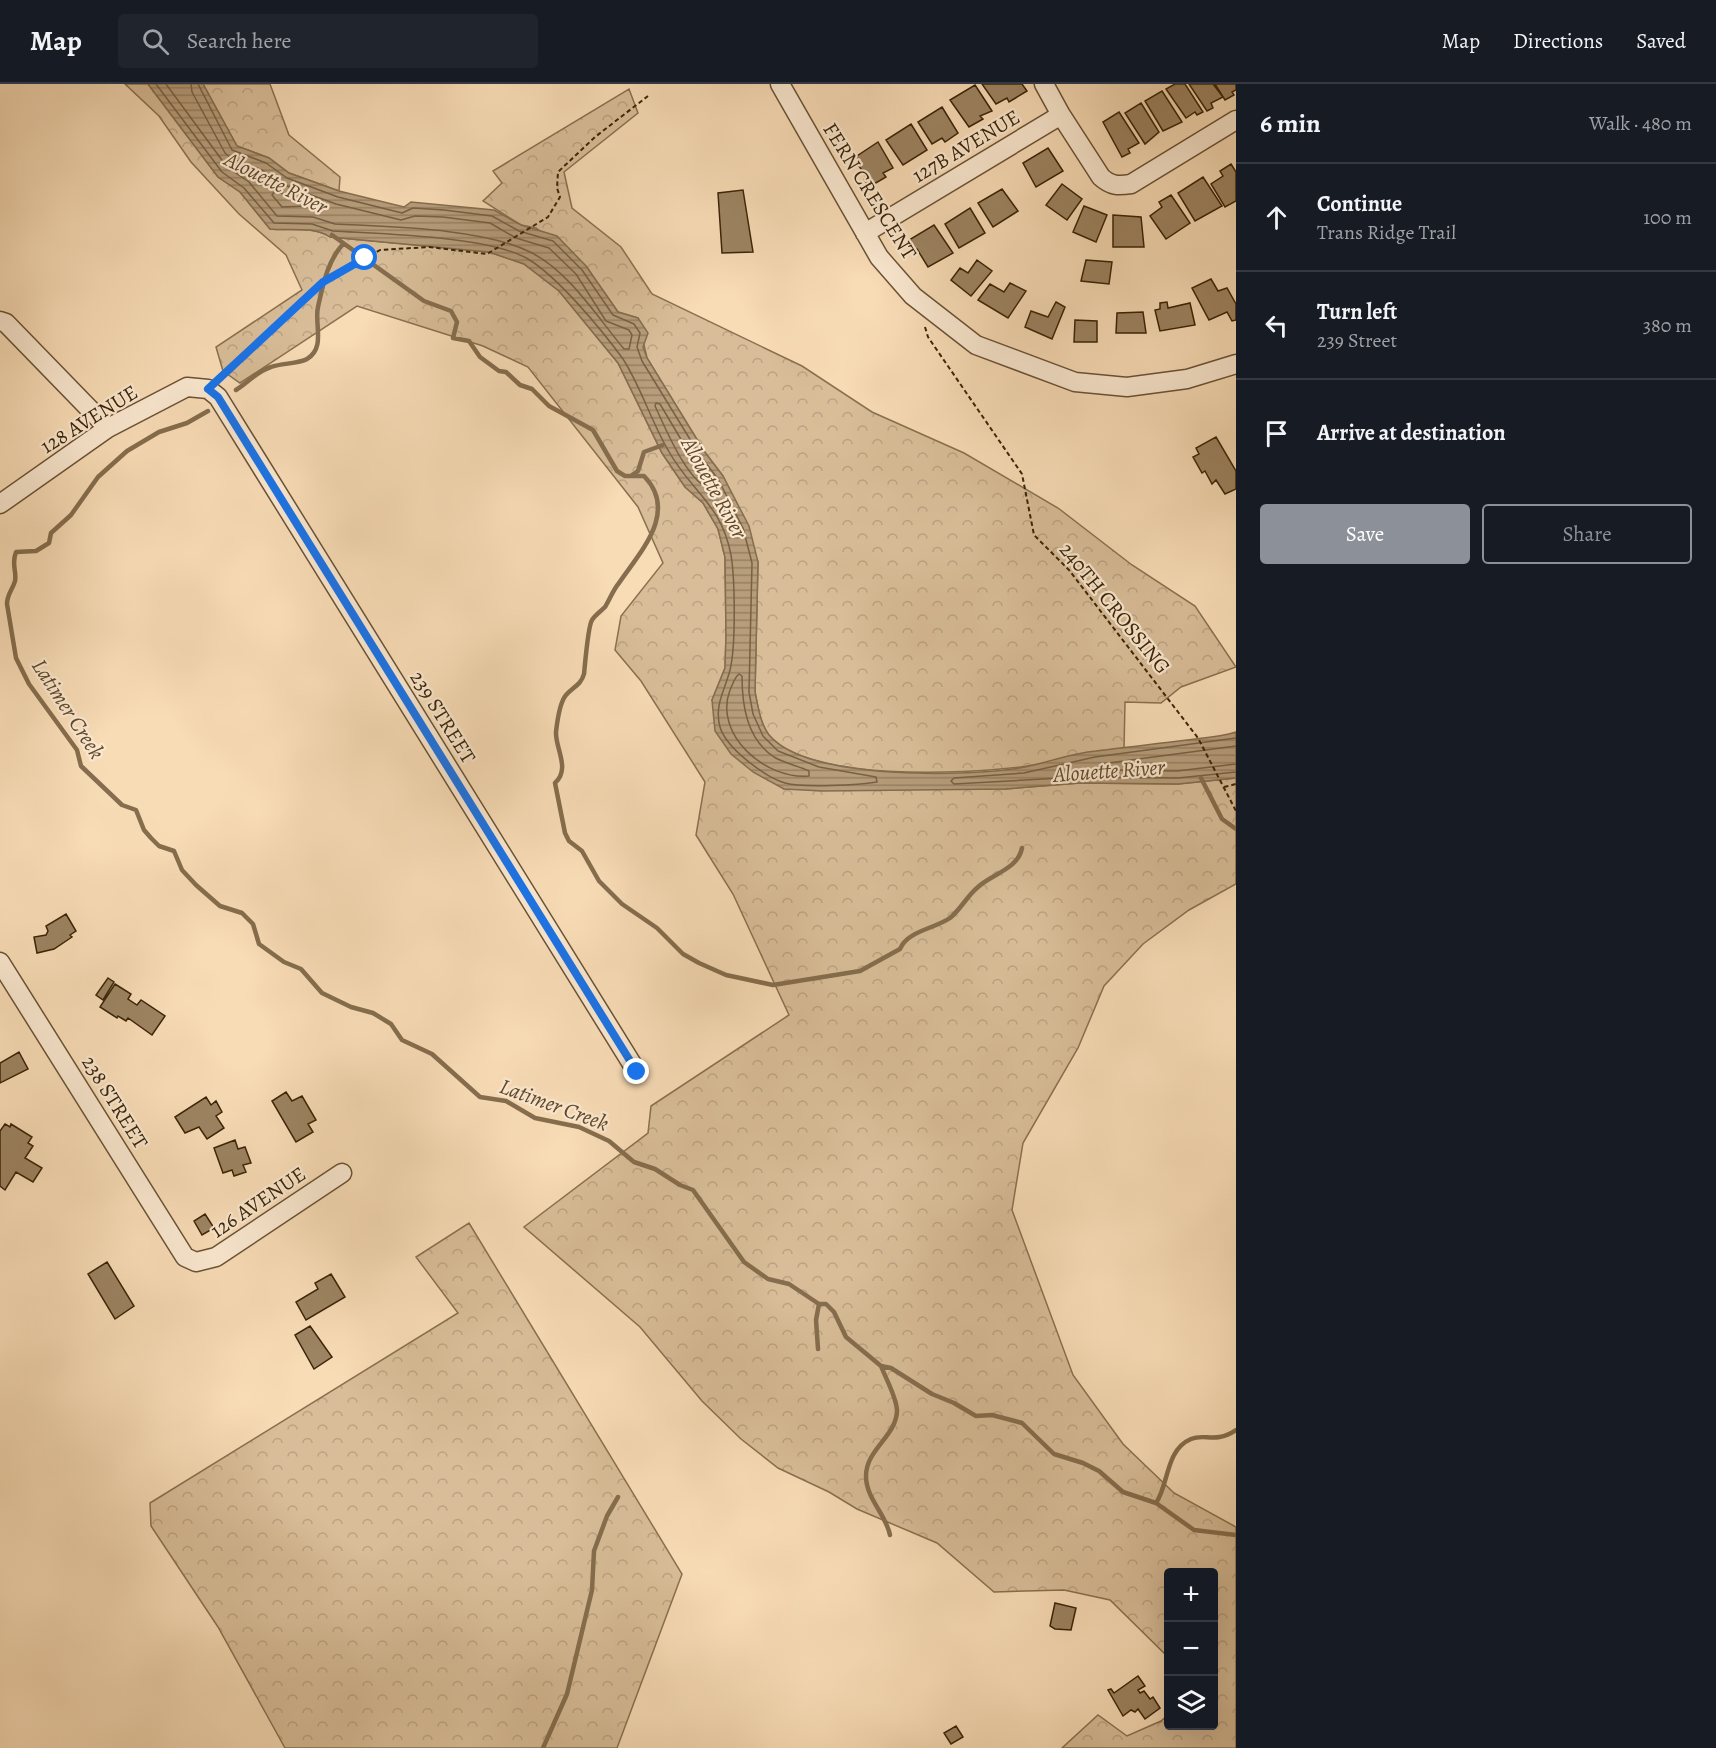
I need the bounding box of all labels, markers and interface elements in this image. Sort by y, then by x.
search box [118,14,538,68]
text: Map [30,22,82,60]
icon: search [139,25,172,58]
text: Search here [187,26,291,56]
text: Map [1442,27,1480,55]
text: Directions [1513,27,1603,55]
text: Saved [1636,27,1686,55]
street label: 127B AVENUE [907,103,1025,189]
text: 6 min [1260,106,1321,141]
text: Walk · 480 m [1589,110,1692,137]
street label: FERN CRESCENT [817,117,924,265]
water label: Alouette River [219,144,334,222]
text: Continue [1317,189,1402,219]
icon: ahead [1260,201,1293,234]
text: 100 m [1643,204,1692,231]
text: Trans Ridge Trail [1317,219,1456,246]
route start [351,244,377,270]
text: Turn left [1317,297,1397,327]
icon: left [1260,309,1293,342]
text: 380 m [1643,312,1692,339]
text: 239 Street [1317,327,1397,354]
street label: 128 AVENUE [35,378,143,460]
icon: arrive [1260,417,1293,450]
text: Arrive at destination [1317,418,1506,448]
water label: Alouette River [673,431,755,545]
button: Save [1260,504,1470,564]
button: Share [1482,504,1692,564]
street label: 240TH CROSSING [1053,536,1177,680]
water label: Latimer Creek [24,653,112,765]
street label: 239 STREET [404,665,483,769]
water label: Alouette River [1051,752,1167,790]
street label: 238 STREET [75,1050,155,1154]
route end [623,1058,649,1084]
water label: Latimer Creek [495,1071,613,1139]
street label: 126 AVENUE [205,1160,311,1244]
map controls [1164,1568,1218,1730]
button: + [1164,1568,1218,1622]
button: − [1164,1622,1218,1676]
button: layers [1164,1676,1218,1730]

